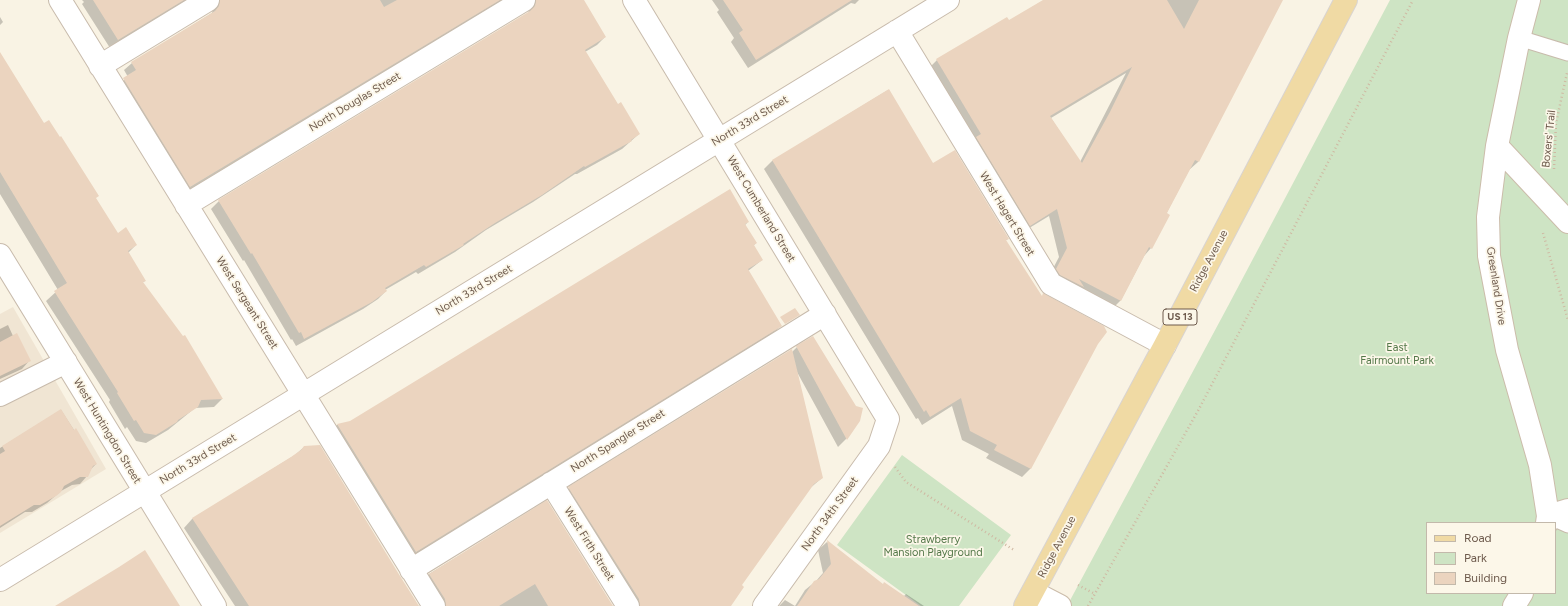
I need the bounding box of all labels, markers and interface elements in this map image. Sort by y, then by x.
street label: North Douglas Street [307,69,403,135]
street label: North 33rd Street [709,93,791,149]
street label: Boxers' Trail [1539,110,1559,168]
street label: West Cumberland Street [724,153,798,265]
street label: West Hagert Street [977,170,1037,258]
street label: Ridge Avenue [1187,228,1231,294]
street label: Greenland Drive [1483,246,1509,326]
street label: West Sergeant Street [213,254,281,352]
street label: North 33rd Street [433,262,515,318]
road number: US 13 [1163,309,1197,325]
park label: East Fairmount Park [1360,341,1434,367]
street label: West Huntingdon Street [70,376,144,486]
street label: North Spangler Street [568,407,668,475]
street label: North 33rd Street [157,431,239,487]
street label: North 34th Street [799,474,861,554]
street label: West Firth Street [561,505,617,583]
street label: Ridge Avenue [1035,514,1079,580]
legend [1426,522,1556,594]
text: Road [1464,531,1492,545]
park label: Strawberry Mansion Playground [883,533,983,559]
text: Park [1464,551,1487,565]
text: Building [1464,571,1507,585]

